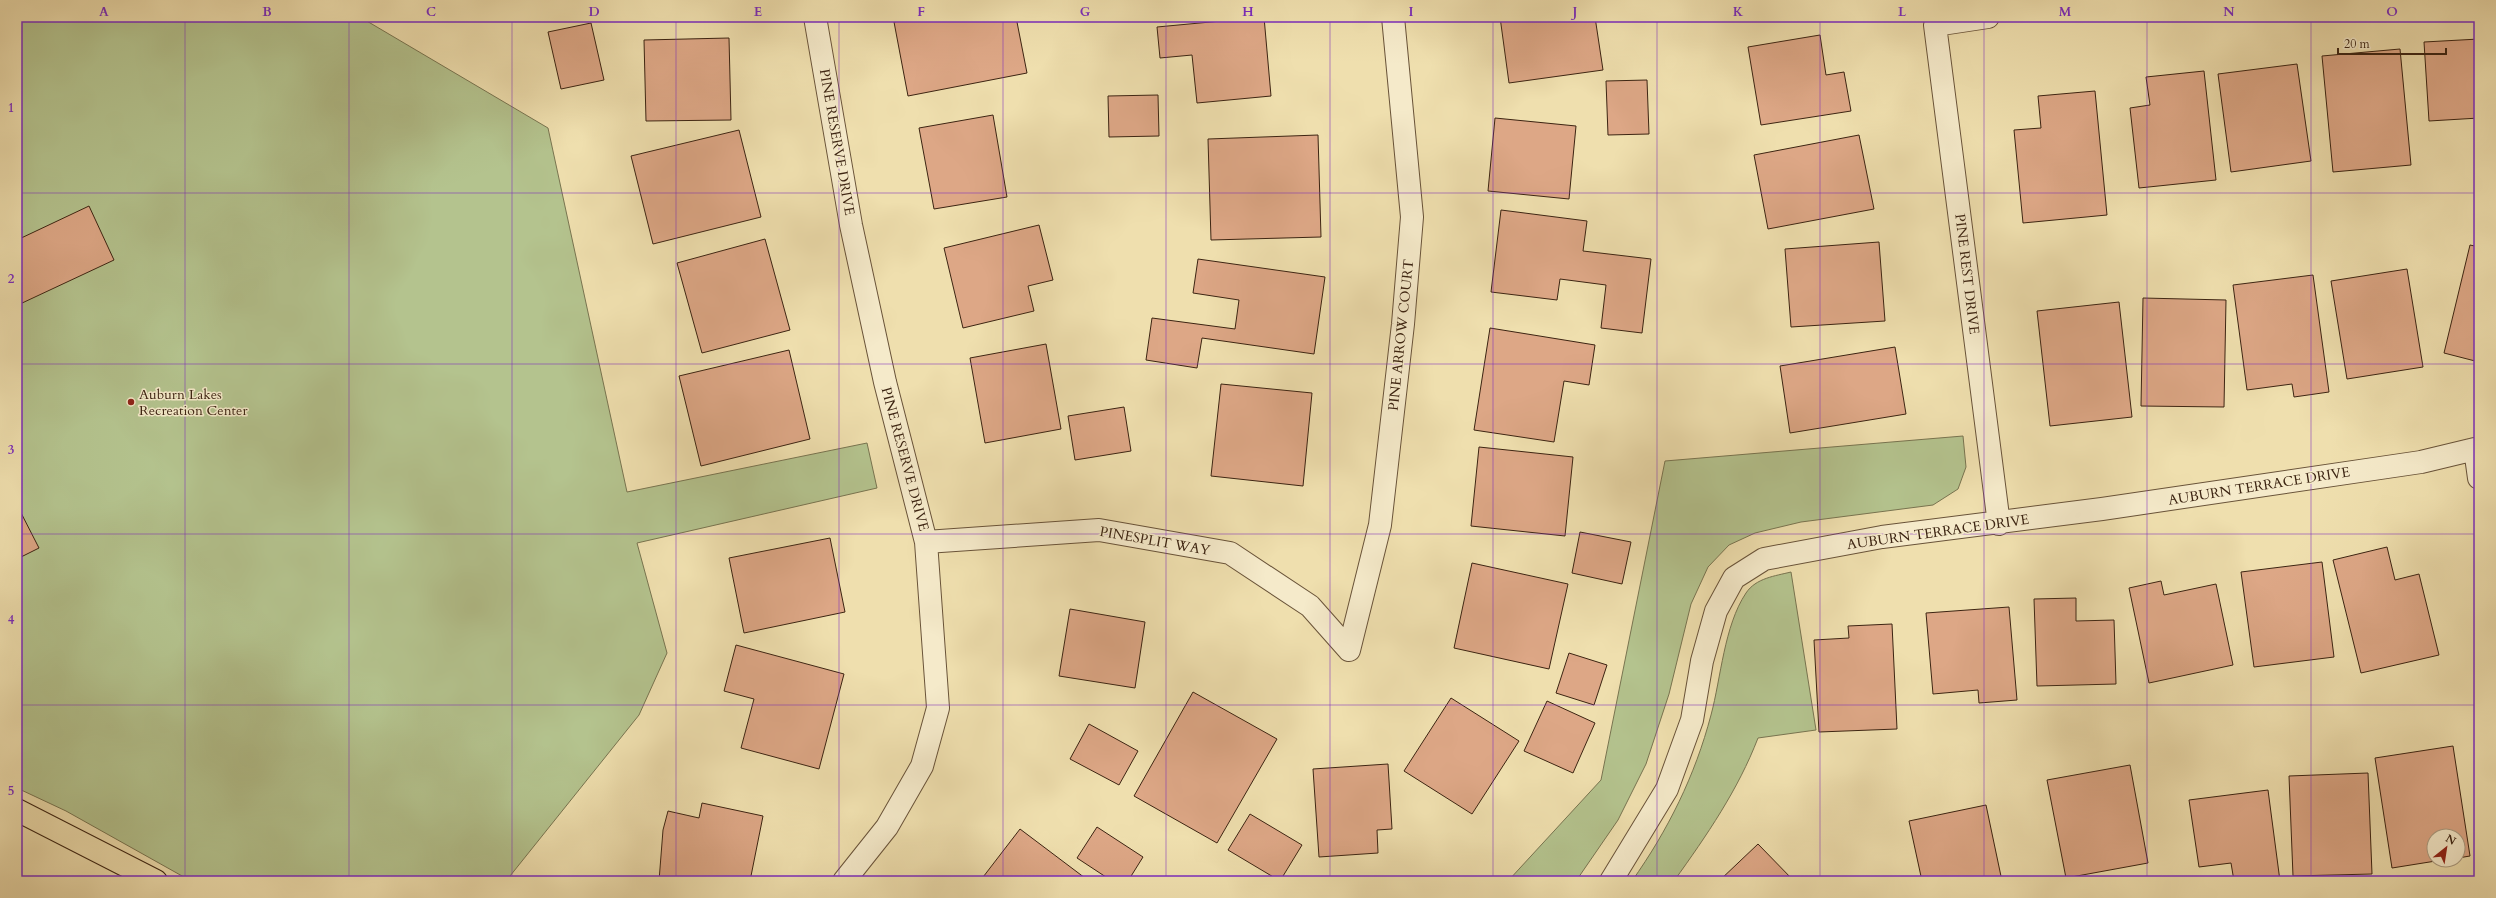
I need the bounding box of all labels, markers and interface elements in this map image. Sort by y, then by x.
text: A [99,3,109,21]
text: B [262,3,272,21]
text: C [426,3,436,21]
text: D [588,3,600,21]
text: E [754,3,762,21]
text: F [917,3,925,21]
text: G [1080,3,1091,21]
text: H [1242,3,1254,21]
text: I [1408,3,1414,21]
text: J [1571,3,1578,21]
text: K [1733,3,1744,21]
text: L [1898,3,1907,21]
text: M [2059,3,2072,21]
text: N [2223,3,2235,21]
text: O [2386,3,2398,21]
scale bar [2338,30,2446,56]
text: 20 m [2344,36,2371,52]
street label: PINE RESERVE DRIVE [815,67,859,217]
text: 1 [8,99,14,117]
street label: PINE REST DRIVE [1950,213,1984,336]
street label: PINE ARROW COURT [1384,258,1418,412]
text: 2 [8,270,15,288]
place label: Auburn Lakes Recreation Center [139,385,248,420]
street label: PINE RESERVE DRIVE [877,385,933,534]
marker: Auburn Lakes Recreation Center [126,397,136,407]
text: 3 [8,441,15,459]
street label: AUBURN TERRACE DRIVE [2167,462,2352,510]
street label: AUBURN TERRACE DRIVE [1846,510,2031,554]
street label: PINESPLIT WAY [1098,522,1212,560]
text: 4 [8,611,15,629]
text: 5 [8,782,14,800]
north arrow [2426,828,2466,868]
text: N [2443,831,2459,849]

